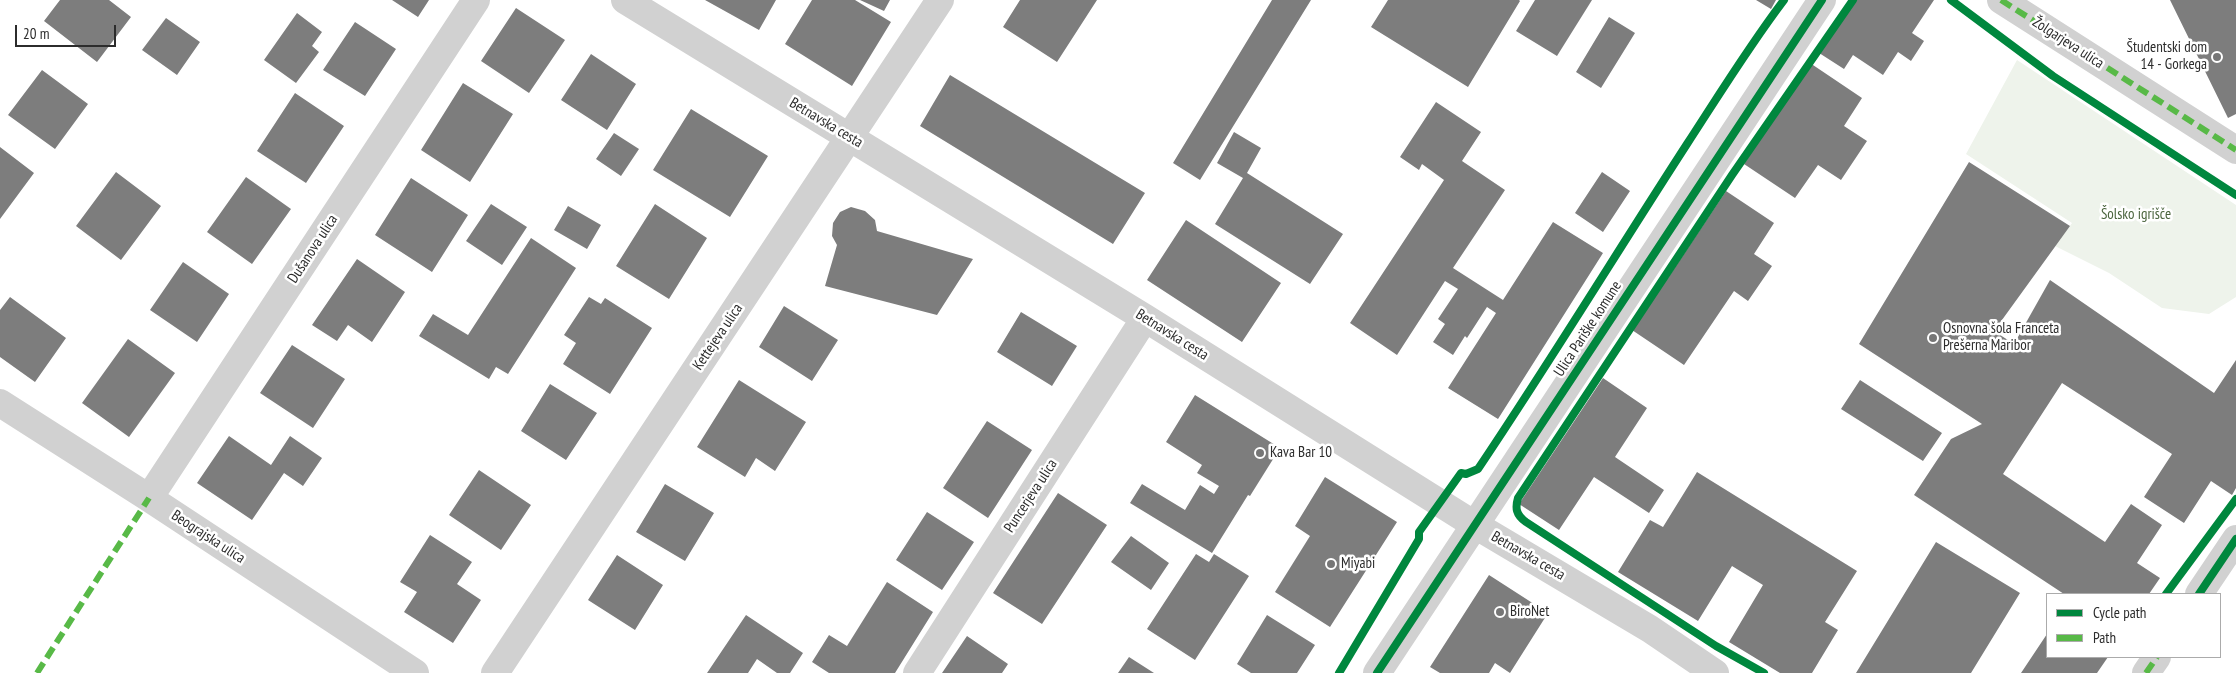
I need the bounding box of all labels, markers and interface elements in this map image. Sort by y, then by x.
street label: Žolgarjeva ulica [2029,13,2107,73]
scale bar [18,15,119,47]
text: 20 m [23,24,49,43]
place label: Študentski dom 14 - Gorkega [2126,39,2207,74]
marker: Študentski dom 14 - Gorkega [2211,51,2223,63]
street label: Betnavska cesta [786,94,866,152]
park label: Šolsko igrišče [2101,206,2171,224]
street label: Dušanova ulica [284,211,342,287]
street label: Ulica Pariške komune [1550,278,1626,380]
street label: Kettejeva ulica [689,300,747,374]
street label: Betnavska cesta [1132,306,1212,364]
place label: Osnovna šola Franceta Prešerna Maribor [1943,320,2059,355]
marker: Osnovna šola Franceta Prešerna Maribor [1927,332,1939,344]
place label: Kava Bar 10 [1270,444,1332,462]
marker: Kava Bar 10 [1254,447,1266,459]
street label: Puncerjeva ulica [1001,456,1061,536]
street label: Beograjska ulica [168,507,248,567]
street label: Betnavska cesta [1488,528,1568,584]
place label: Miyabi [1341,555,1375,573]
marker: Miyabi [1325,558,1337,570]
legend [2046,593,2221,658]
place label: BiroNet [1510,603,1549,621]
text: Cycle path [2093,603,2146,622]
marker: BiroNet [1494,606,1506,618]
text: Path [2093,628,2116,647]

